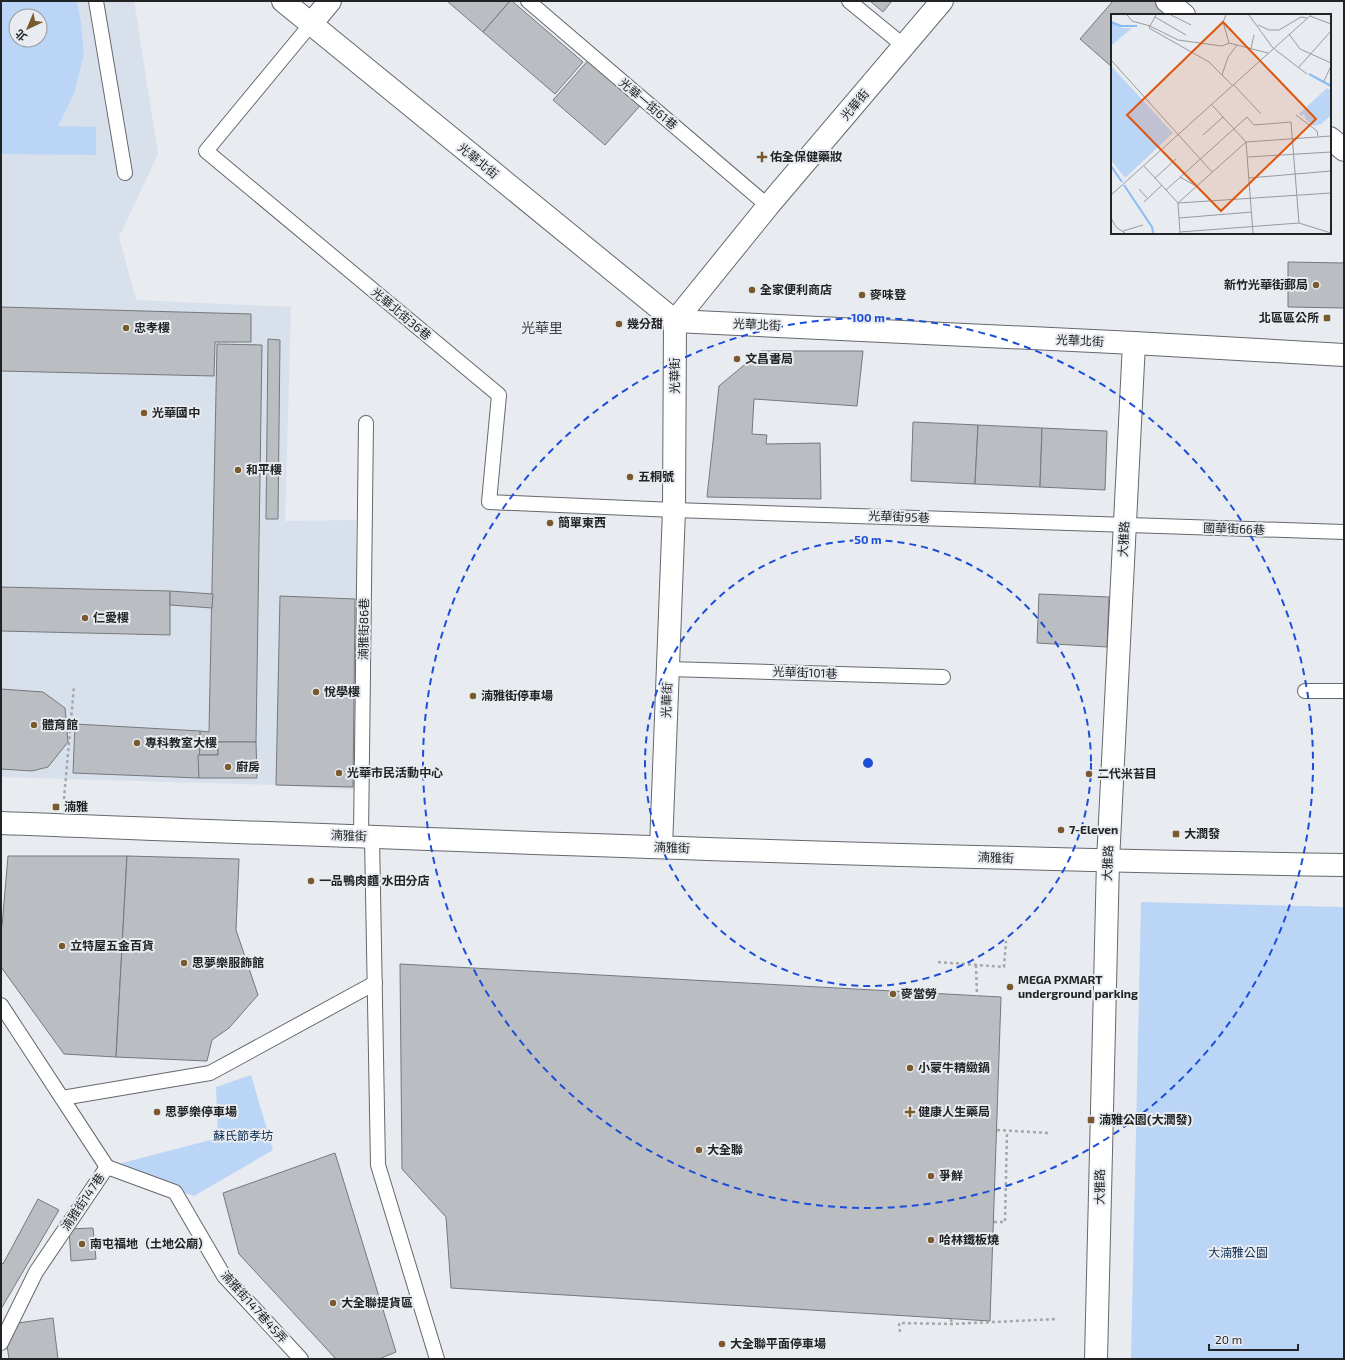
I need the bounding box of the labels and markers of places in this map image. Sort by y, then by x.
place label: 佑全保健藥妝 [770,149,842,163]
marker: 佑全保健藥妝 [757,152,767,162]
place label: 新竹光華街郵局 [1224,277,1308,291]
marker: 新竹光華街郵局 [1311,280,1321,290]
place label: 全家便利商店 [760,282,832,296]
marker: 全家便利商店 [747,285,757,295]
place label: 麥味登 [870,287,907,301]
marker: 麥味登 [857,290,867,300]
place label: 北區區公所 [1259,310,1319,324]
marker: 北區區公所 [1322,313,1332,323]
place label: 幾分甜 [627,316,663,330]
marker: 幾分甜 [614,319,624,329]
place label: 忠孝樓 [134,320,170,334]
marker: 忠孝樓 [121,323,131,333]
place label: 文昌書局 [745,351,793,365]
marker: 文昌書局 [732,354,742,364]
place label: 光華國中 [152,405,200,419]
marker: 光華國中 [139,408,149,418]
place label: 和平樓 [246,462,282,476]
marker: 和平樓 [233,465,243,475]
place label: 五桐號 [638,469,674,483]
marker: 五桐號 [625,472,635,482]
place label: 簡單東西 [558,515,606,529]
marker: 簡單東西 [545,518,555,528]
place label: 仁愛樓 [93,610,129,624]
marker: 仁愛樓 [80,613,90,623]
place label: 悅學樓 [324,684,360,698]
marker: 悅學樓 [311,687,321,697]
place label: 湳雅街停車場 [481,688,553,702]
marker: 湳雅街停車場 [468,691,478,701]
place label: 體育館 [42,717,78,731]
marker: 體育館 [29,720,39,730]
place label: 專科教室大樓 [145,735,217,749]
marker: 專科教室大樓 [132,738,142,748]
centre of rings [861,756,875,770]
place label: 廚房 [236,759,260,773]
marker: 廚房 [223,762,233,772]
place label: 光華市民活動中心 [347,765,443,779]
place label: 二代米苔目 [1097,766,1157,780]
marker: 光華市民活動中心 [334,768,344,778]
marker: 二代米苔目 [1084,769,1094,779]
place label: 湳雅 [64,799,88,813]
marker: 湳雅 [51,802,61,812]
place label: 7-Eleven [1069,822,1118,836]
marker: 7-Eleven [1056,825,1066,835]
place label: 大潤發 [1184,826,1220,840]
marker: 大潤發 [1171,829,1181,839]
place label: 一品鴨肉麵 水田分店 [319,873,430,887]
marker: 一品鴨肉麵 水田分店 [306,876,316,886]
place label: 立特屋五金百貨 [70,938,154,952]
marker: 立特屋五金百貨 [57,941,67,951]
place label: 思夢樂服飾館 [192,955,264,969]
marker: 思夢樂服飾館 [179,958,189,968]
place label: MEGA PXMART underground parking [1018,972,1138,1000]
marker: MEGA PXMART underground parking [1005,982,1015,992]
place label: 麥當勞 [901,986,937,1000]
marker: 麥當勞 [888,989,898,999]
place label: 小蒙牛精緻鍋 [918,1060,990,1074]
marker: 小蒙牛精緻鍋 [905,1063,915,1073]
place label: 思夢樂停車場 [165,1104,237,1118]
place label: 健康人生藥局 [918,1104,990,1118]
marker: 思夢樂停車場 [152,1107,162,1117]
marker: 健康人生藥局 [905,1107,915,1117]
place label: 湳雅公園(大潤發) [1099,1112,1192,1126]
marker: 湳雅公園(大潤發) [1086,1115,1096,1125]
place label: 大全聯 [707,1142,743,1156]
marker: 大全聯 [694,1145,704,1155]
place label: 爭鮮 [939,1168,963,1182]
marker: 爭鮮 [926,1171,936,1181]
place label: 哈林鐵板燒 [939,1232,999,1246]
marker: 哈林鐵板燒 [926,1235,936,1245]
place label: 南屯福地（土地公廟） [90,1236,210,1250]
marker: 南屯福地（土地公廟） [77,1239,87,1249]
place label: 大全聯提貨區 [341,1295,413,1309]
marker: 大全聯提貨區 [328,1298,338,1308]
place label: 大全聯平面停車場 [730,1336,826,1350]
marker: 大全聯平面停車場 [717,1339,727,1349]

